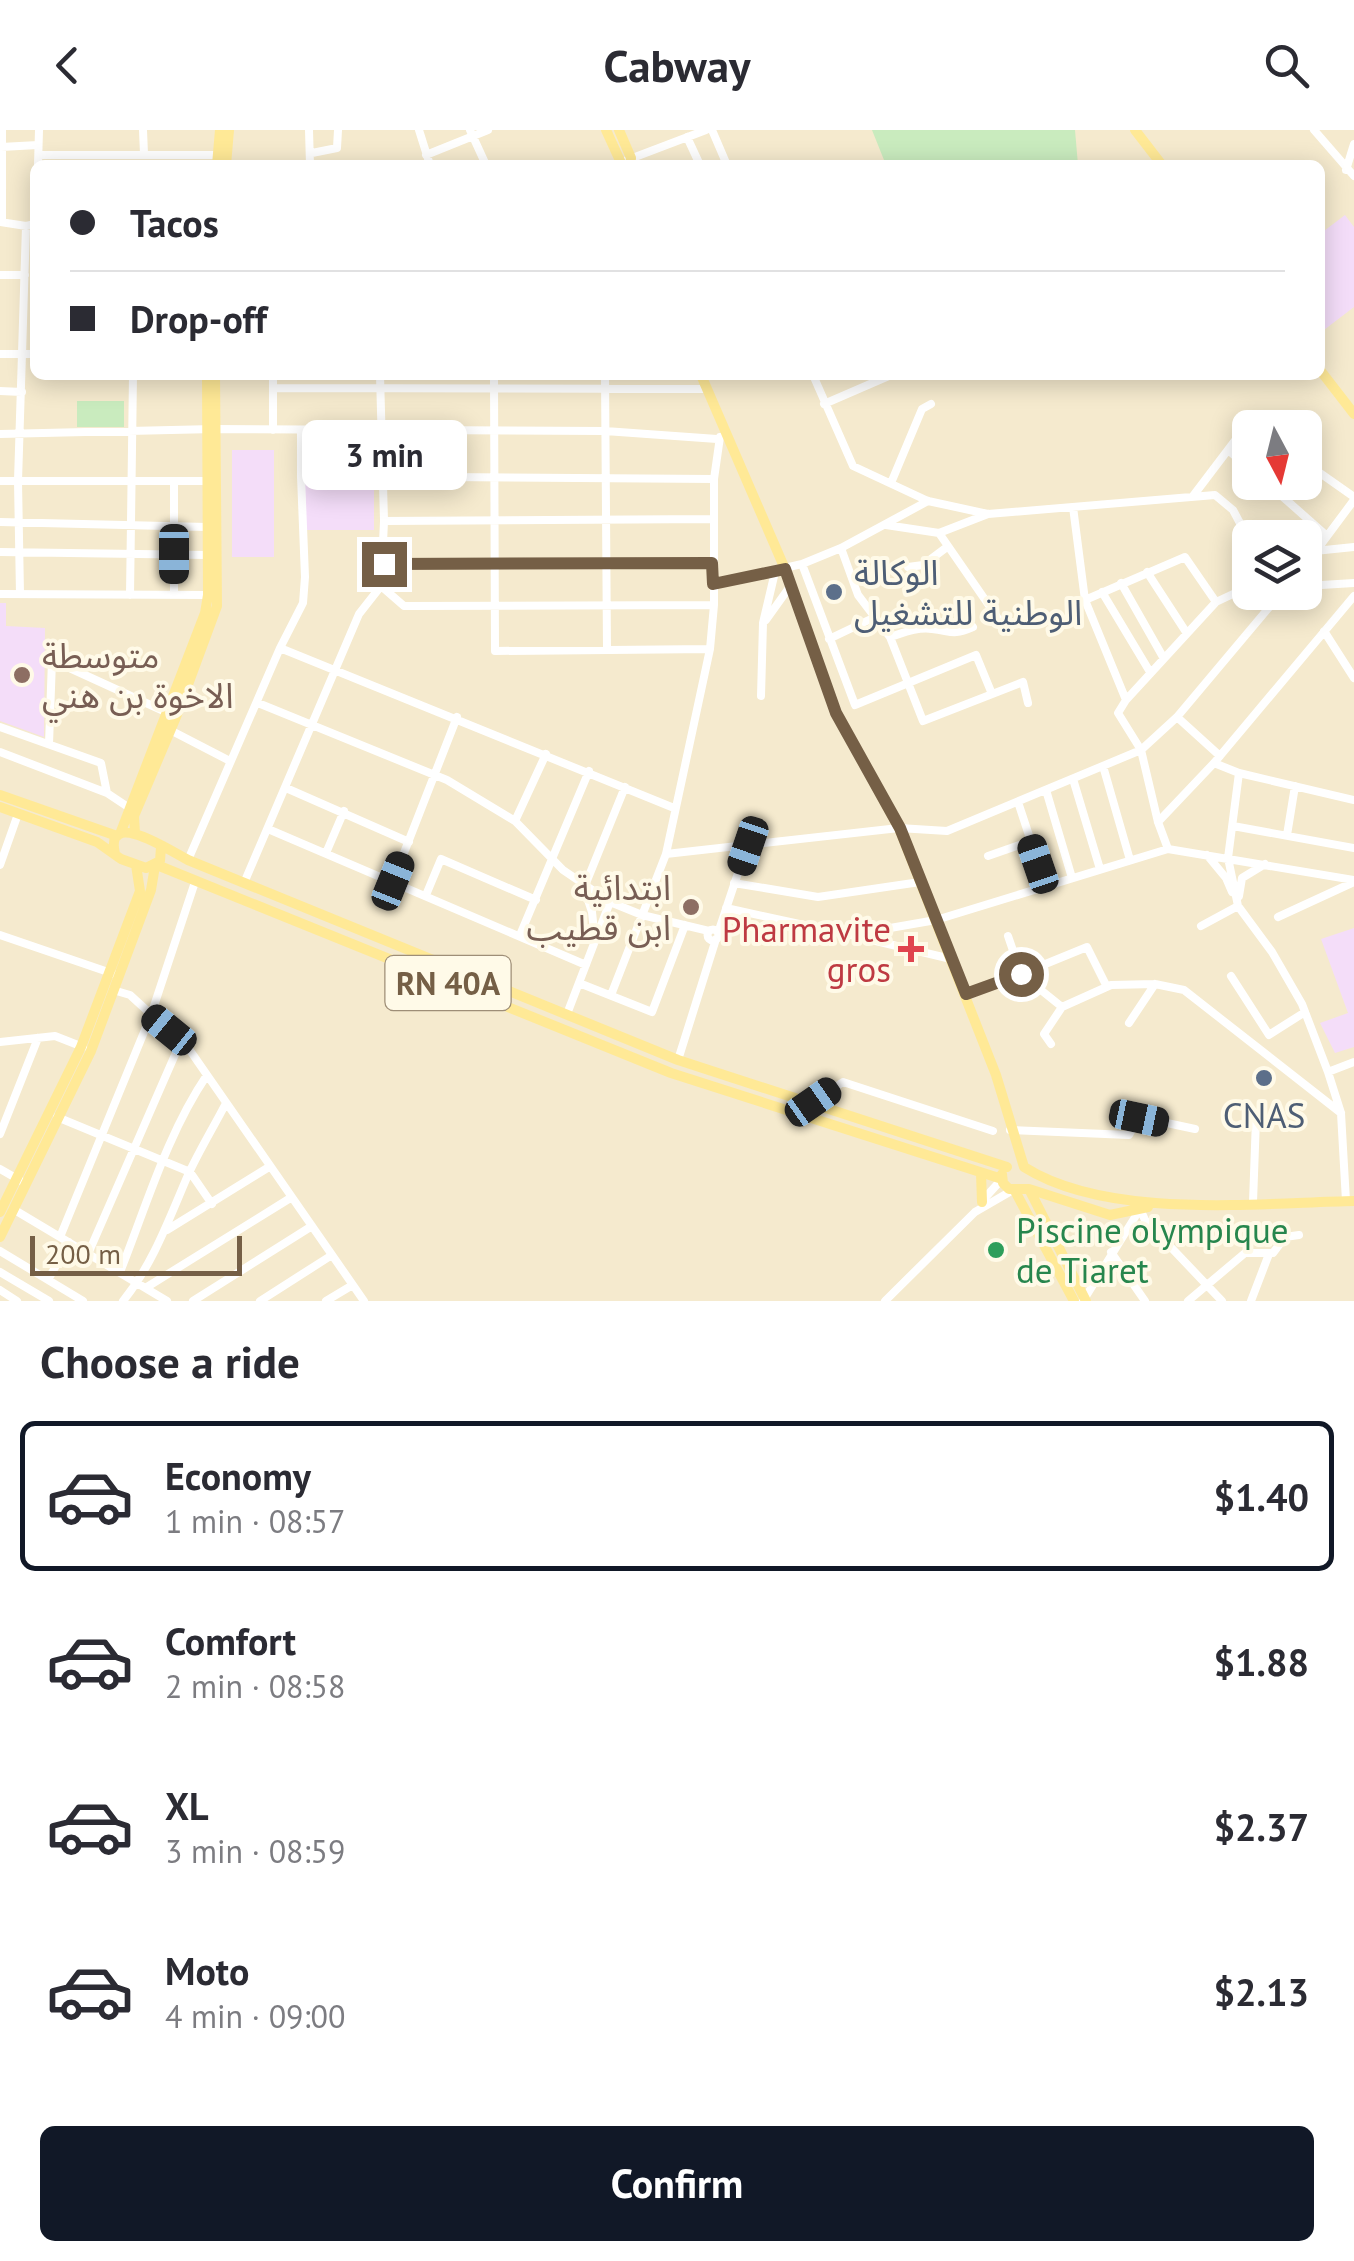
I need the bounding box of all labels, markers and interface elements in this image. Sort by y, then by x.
text: Cabway [604,36,750,94]
icon: back [40,38,95,93]
icon: search [1259,38,1314,93]
text: Tacos [130,198,219,247]
text: Drop-off [130,294,267,343]
north arrow [1232,410,1322,500]
map controls [1232,410,1322,610]
callout: 3 min [302,419,466,489]
text: 3 min [345,434,424,476]
button: layers [1232,520,1322,610]
car [159,524,189,584]
route end [362,542,407,587]
place label: الوكالة الوطنية للتشغيل [854,549,1082,635]
marker: الوكالة الوطنية للتشغيل [823,581,845,603]
place label: متوسطة الاخوة بن هني [42,632,234,723]
marker: متوسطة الاخوة بن هني [11,664,33,686]
car [724,813,772,879]
car [1014,831,1062,897]
car [368,848,418,914]
place label: ابتدائية ابن قطيب [527,864,671,950]
marker: ابتدائية ابن قطيب [680,896,702,918]
place label: Pharmavite gros [722,906,891,992]
marker: Pharmavite gros [900,938,922,960]
route start [999,952,1044,997]
road number: RN 40A [386,956,510,1010]
car [136,999,202,1061]
marker: CNAS [1253,1067,1275,1089]
car [780,1073,846,1131]
place label: CNAS [1223,1092,1305,1138]
car [1107,1097,1171,1139]
place label: Piscine olympique de Tiaret [1016,1207,1289,1293]
scale bar [30,1231,242,1276]
text: 200 m [45,1235,121,1272]
marker: Piscine olympique de Tiaret [985,1239,1007,1261]
text: Choose a ride [40,1332,300,1390]
icon: car [45,1451,135,1541]
text: Economy [165,1451,311,1500]
text: $1.40 [1213,1472,1309,1521]
text: 1 min · 08:57 [165,1500,345,1542]
icon: car [45,1616,135,1706]
text: Comfort [165,1616,296,1665]
text: $1.88 [1213,1637,1309,1686]
text: 2 min · 08:58 [165,1665,345,1707]
icon: car [45,1781,135,1871]
text: XL [165,1781,209,1830]
text: $2.37 [1213,1802,1309,1851]
text: 3 min · 08:59 [165,1830,345,1872]
icon: car [45,1946,135,2036]
text: Moto [165,1946,249,1995]
text: $2.13 [1213,1967,1309,2016]
text: 4 min · 09:00 [165,1995,345,2037]
button: Confirm [40,2126,1314,2241]

